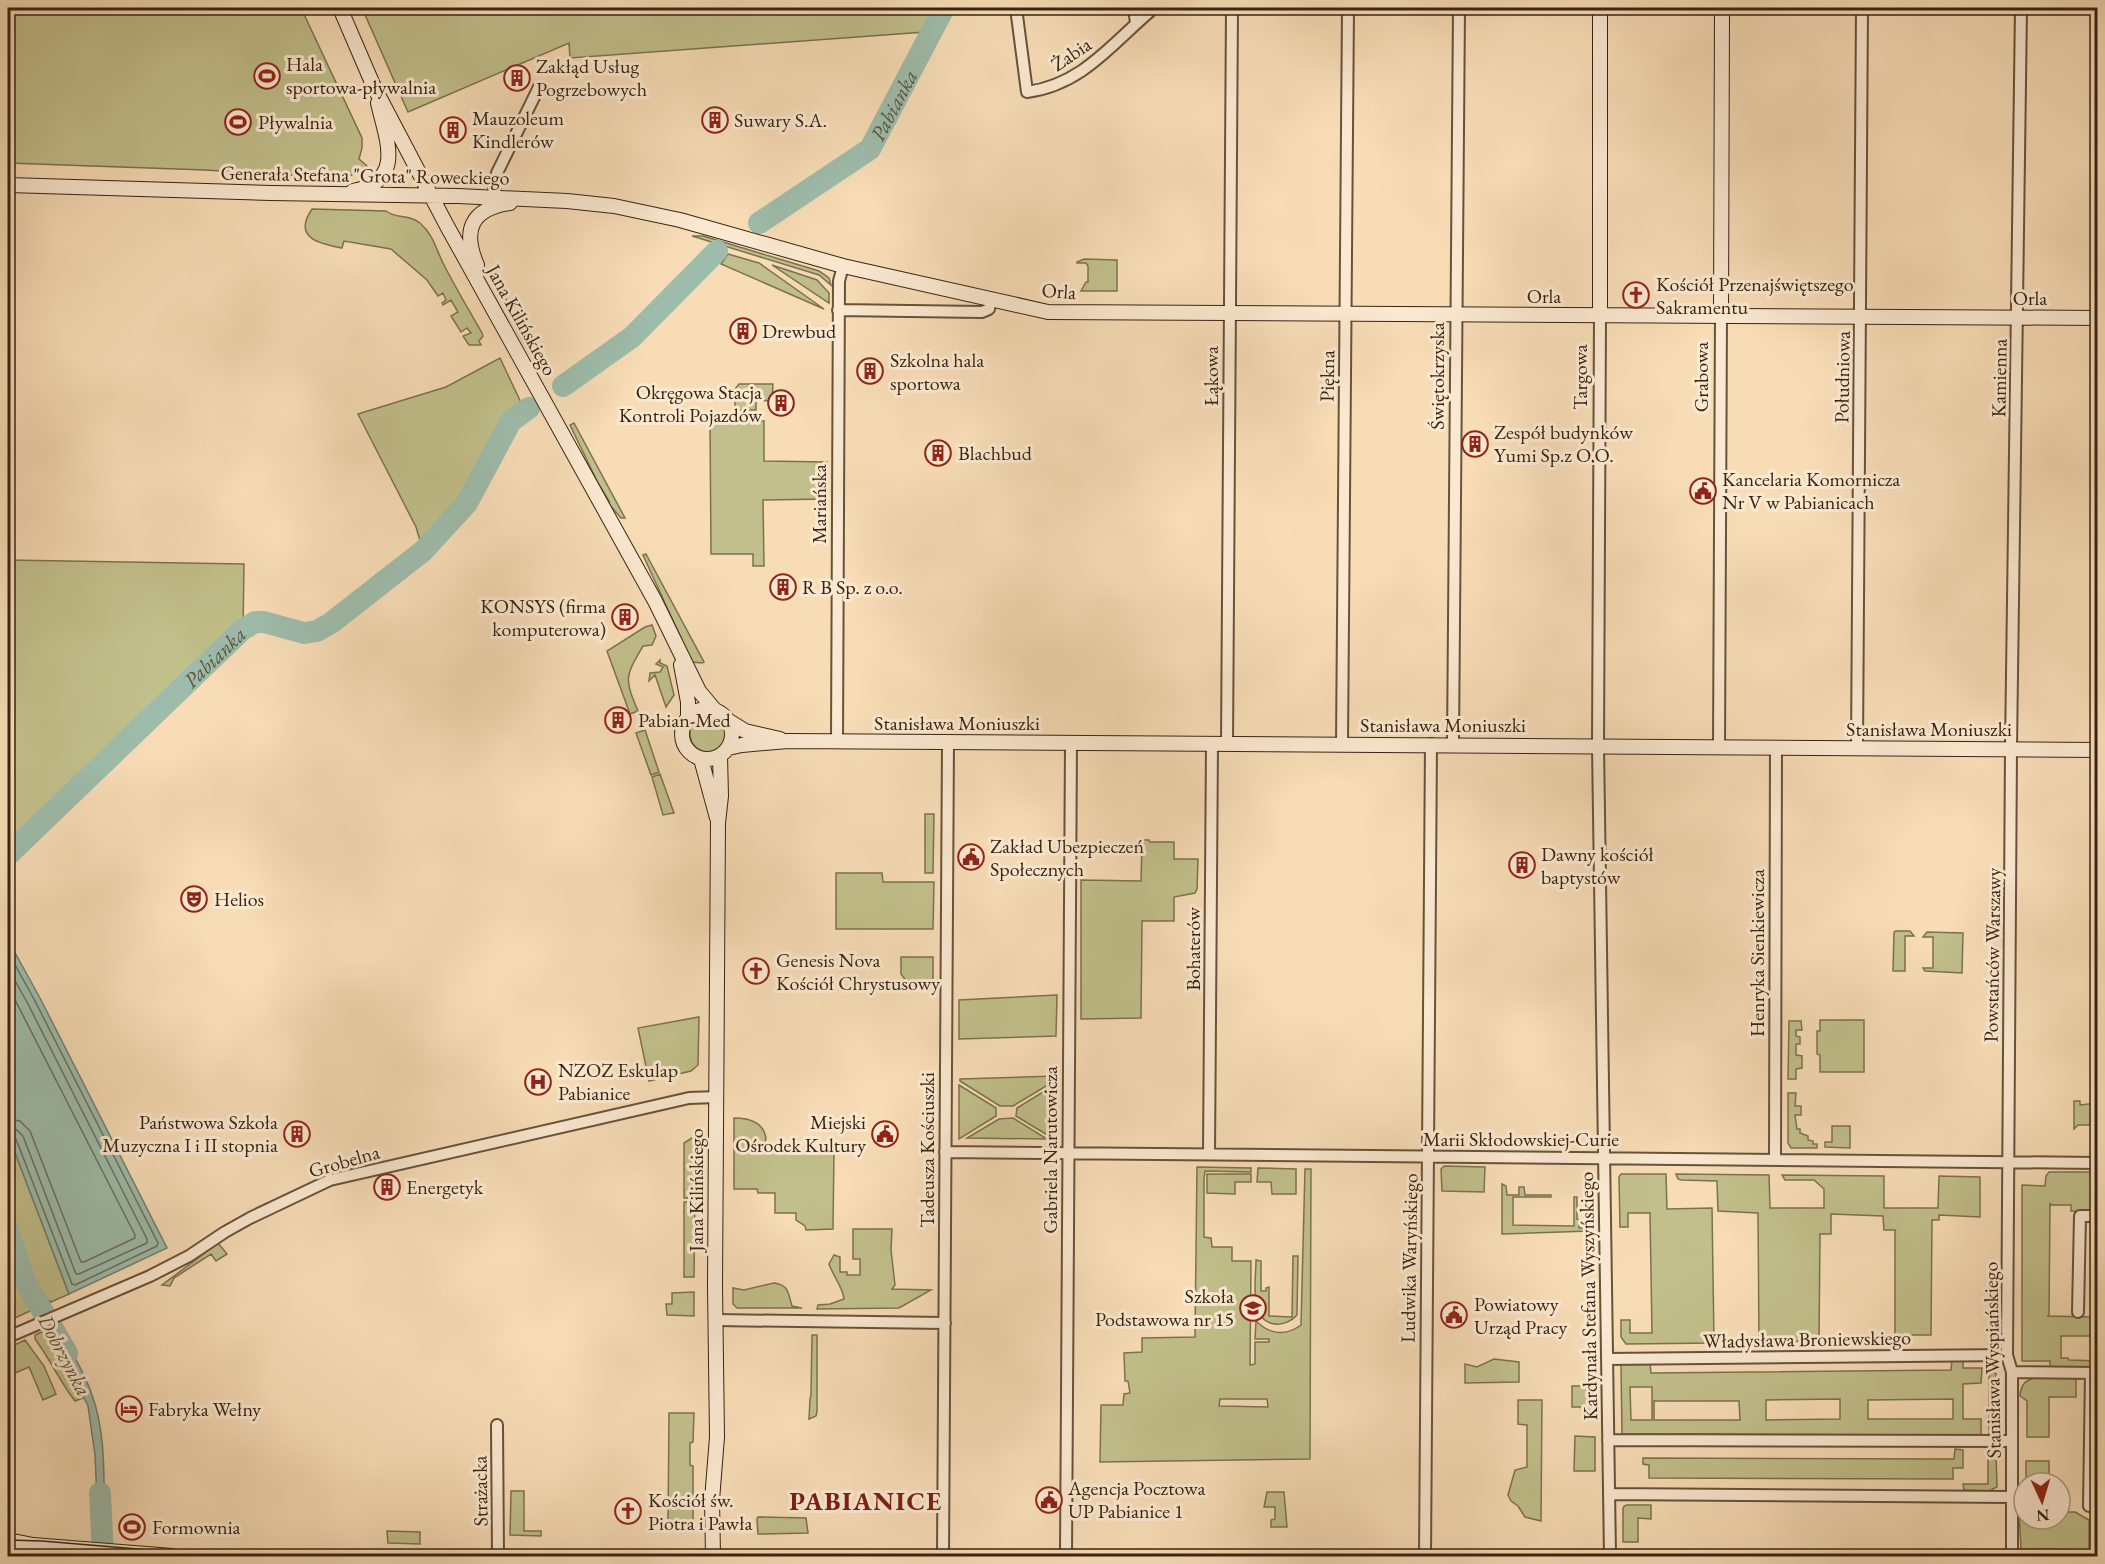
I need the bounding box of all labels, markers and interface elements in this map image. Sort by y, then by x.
street label: Żabia [1046,31,1096,77]
place label: Hala sportowa-pływalnia [286,51,436,100]
place label: Zakłąd Usług Pogrzebowych [536,53,647,102]
sports icon: Hala sportowa-pływalnia [252,61,282,91]
building icon: Zakłąd Usług Pogrzebowych [502,63,532,93]
water label: Pabianka [863,65,923,145]
place label: Mauzoleum Kindlerów [472,105,564,154]
building icon: Suwary S.A. [700,105,730,135]
sports icon: Pływalnia [223,107,253,137]
place label: Suwary S.A. [734,107,827,133]
place label: Pływalnia [258,109,333,135]
building icon: Mauzoleum Kindlerów [438,115,468,145]
street label: Generała Stefana "Grota" Roweckiego [220,159,510,191]
street label: Jana Kilińskiego [480,258,563,380]
place label: Kościół Przenajświętszego Sakramentu [1656,271,1854,320]
street label: Orla [1041,277,1077,305]
church icon: Kościół Przenajświętszego Sakramentu [1621,280,1651,310]
street label: Orla [1527,283,1561,309]
street label: Orla [2013,285,2047,311]
building icon: Drewbud [728,316,758,346]
place label: Drewbud [762,318,837,344]
street label: Świętokrzyska [1424,322,1450,430]
street label: Południowa [1828,331,1856,423]
street label: Kamienna [1985,338,2013,418]
street label: Grabowa [1688,342,1714,412]
street label: Targowa [1567,344,1593,410]
street label: Łąkowa [1198,346,1224,406]
place label: Szkolna hala sportowa [890,347,984,396]
street label: Piękna [1314,350,1340,402]
building icon: Szkolna hala sportowa [855,356,885,386]
place label: Okręgowa Stacja Kontroli Pojazdów [619,379,762,428]
building icon: Okręgowa Stacja Kontroli Pojazdów [766,388,796,418]
place label: Zespół budynków Yumi Sp.z O.O. [1494,419,1633,468]
building icon: Zespół budynków Yumi Sp.z O.O. [1460,429,1490,459]
building icon: Blachbud [923,438,953,468]
place label: Blachbud [958,440,1033,466]
street label: Mariańska [806,464,832,544]
place label: Kancelaria Komornicza Nr V w Pabianicach [1722,466,1900,515]
public building icon: Kancelaria Komornicza Nr V w Pabianicach [1688,476,1718,506]
building icon: R B Sp. z o.o. [768,572,798,602]
place label: R B Sp. z o.o. [802,574,903,600]
place label: KONSYS (firma komputerowa) [480,593,606,642]
building icon: KONSYS (firma komputerowa) [610,602,640,632]
water label: Pabianka [177,620,251,693]
building icon: Pabian-Med [603,705,633,735]
place label: Pabian-Med [638,707,731,733]
street label: Stanisława Moniuszki [874,710,1040,736]
street label: Stanisława Moniuszki [1360,712,1526,738]
street label: Stanisława Moniuszki [1846,716,2012,742]
place label: Zakład Ubezpieczeń Społecznych [990,833,1144,882]
place label: Dawny kościół baptystów [1541,841,1654,890]
public building icon: Zakład Ubezpieczeń Społecznych [956,842,986,872]
building icon: Dawny kościół baptystów [1507,850,1537,880]
street label: Powstańców Warszawy [1977,867,2007,1043]
street label: Henryka Sienkiewicza [1744,869,1770,1037]
theatre icon: Helios [179,884,209,914]
place label: Helios [214,886,264,912]
street label: Bohaterów [1180,907,1206,991]
place label: Genesis Nova Kościół Chrystusowy [776,947,940,996]
church icon: Genesis Nova Kościół Chrystusowy [741,956,771,986]
place label: NZOZ Eskulap Pabianice [558,1057,678,1106]
street label: Gabriela Narutowicza [1037,1066,1063,1234]
hospital icon: NZOZ Eskulap Pabianice [523,1067,553,1097]
street label: Tadeusza Kościuszki [914,1072,940,1228]
place label: Państwowa Szkoła Muzyczna I i II stopnia [102,1109,278,1158]
place label: Miejski Ośrodek Kultury [735,1109,866,1158]
building icon: Państwowa Szkoła Muzyczna I i II stopnia [282,1119,312,1149]
public building icon: Miejski Ośrodek Kultury [870,1119,900,1149]
street label: Marii Skłodowskiej-Curie [1423,1126,1619,1152]
street label: Jana Kilińskiego [683,1128,709,1254]
street label: Grobelna [306,1138,382,1184]
street label: Kardynała Stefana Wyszyńskiego [1573,1171,1603,1421]
building icon: Energetyk [372,1172,402,1202]
street label: Ludwika Waryńskiego [1395,1173,1423,1343]
place label: Energetyk [406,1174,484,1200]
street label: Stanisława Wyspiańskiego [1977,1261,2007,1458]
place label: Szkoła Podstawowa nr 15 [1095,1283,1234,1332]
place label: Powiatowy Urząd Pracy [1474,1291,1568,1340]
school or university icon: Szkoła Podstawowa nr 15 [1238,1293,1268,1323]
public building icon: Powiatowy Urząd Pracy [1439,1300,1469,1330]
water label: Dobrzynka [32,1309,98,1400]
street label: Władysława Broniewskiego [1703,1324,1911,1354]
hotel icon: Fabryka Wełny [114,1394,144,1424]
place label: Fabryka Wełny [148,1396,261,1422]
street label: Strażacka [466,1455,494,1527]
north arrow [2012,1471,2072,1531]
place label: Agencja Pocztowa UP Pabianice 1 [1067,1475,1205,1524]
district label: PABIANICE [789,1484,943,1518]
public building icon: Agencja Pocztowa UP Pabianice 1 [1034,1485,1064,1515]
place label: Kościół św. Piotra i Pawła [648,1487,753,1536]
church icon: Kościół św. Piotra i Pawła [613,1496,643,1526]
text: N [2036,1505,2050,1526]
sports icon: Formownia [117,1512,147,1542]
place label: Formownia [152,1514,241,1540]

